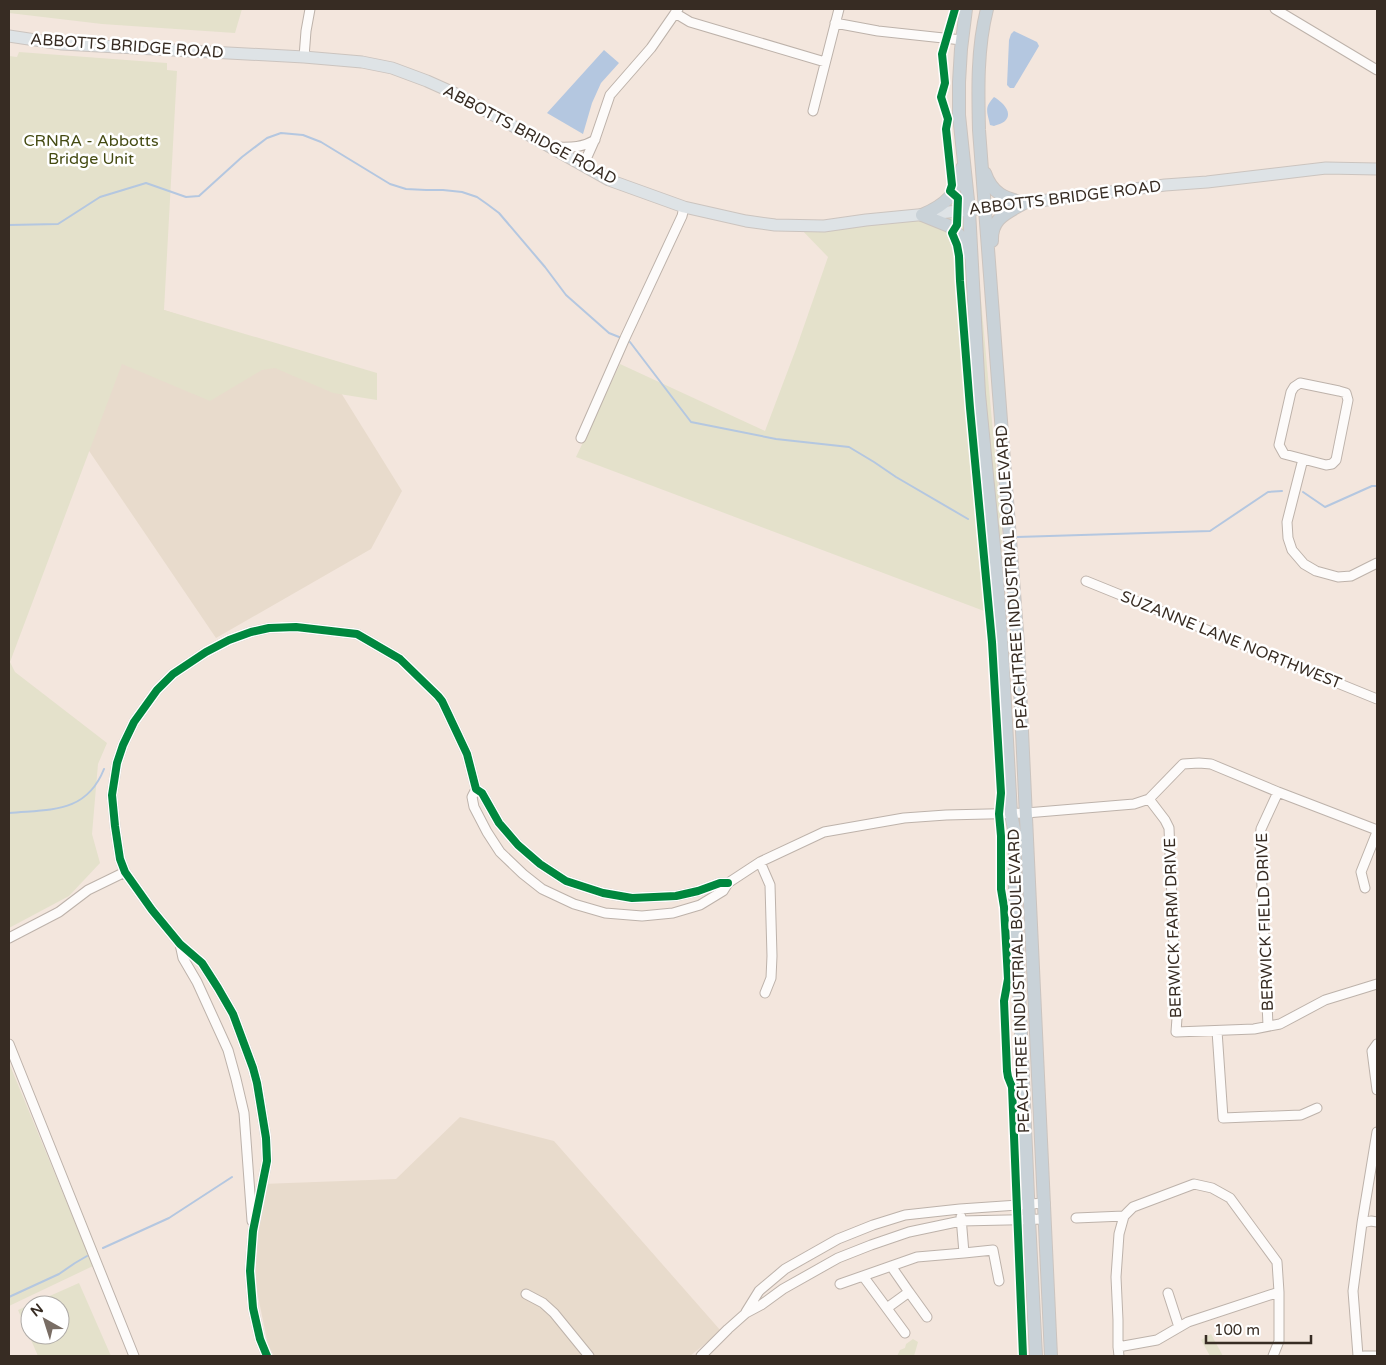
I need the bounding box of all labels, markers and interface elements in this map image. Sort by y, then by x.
street label: ABBOTTS BRIDGE ROAD [30,29,224,63]
street label: ABBOTTS BRIDGE ROAD [440,81,620,189]
park label: CRNRA - Abbotts Bridge Unit [23,131,159,169]
street label: ABBOTTS BRIDGE ROAD [968,176,1162,220]
street label: PEACHTREE INDUSTRIAL BOULEVARD [991,424,1033,730]
street label: SUZANNE LANE NORTHWEST [1118,586,1345,694]
street label: PEACHTREE INDUSTRIAL BOULEVARD [1004,828,1034,1134]
street label: BERWICK FIELD DRIVE [1252,832,1278,1012]
street label: BERWICK FARM DRIVE [1160,837,1186,1019]
north arrow [20,1295,70,1345]
text: N [27,1300,47,1320]
scale bar [1206,1312,1311,1344]
text: 100 m [1214,1321,1260,1339]

